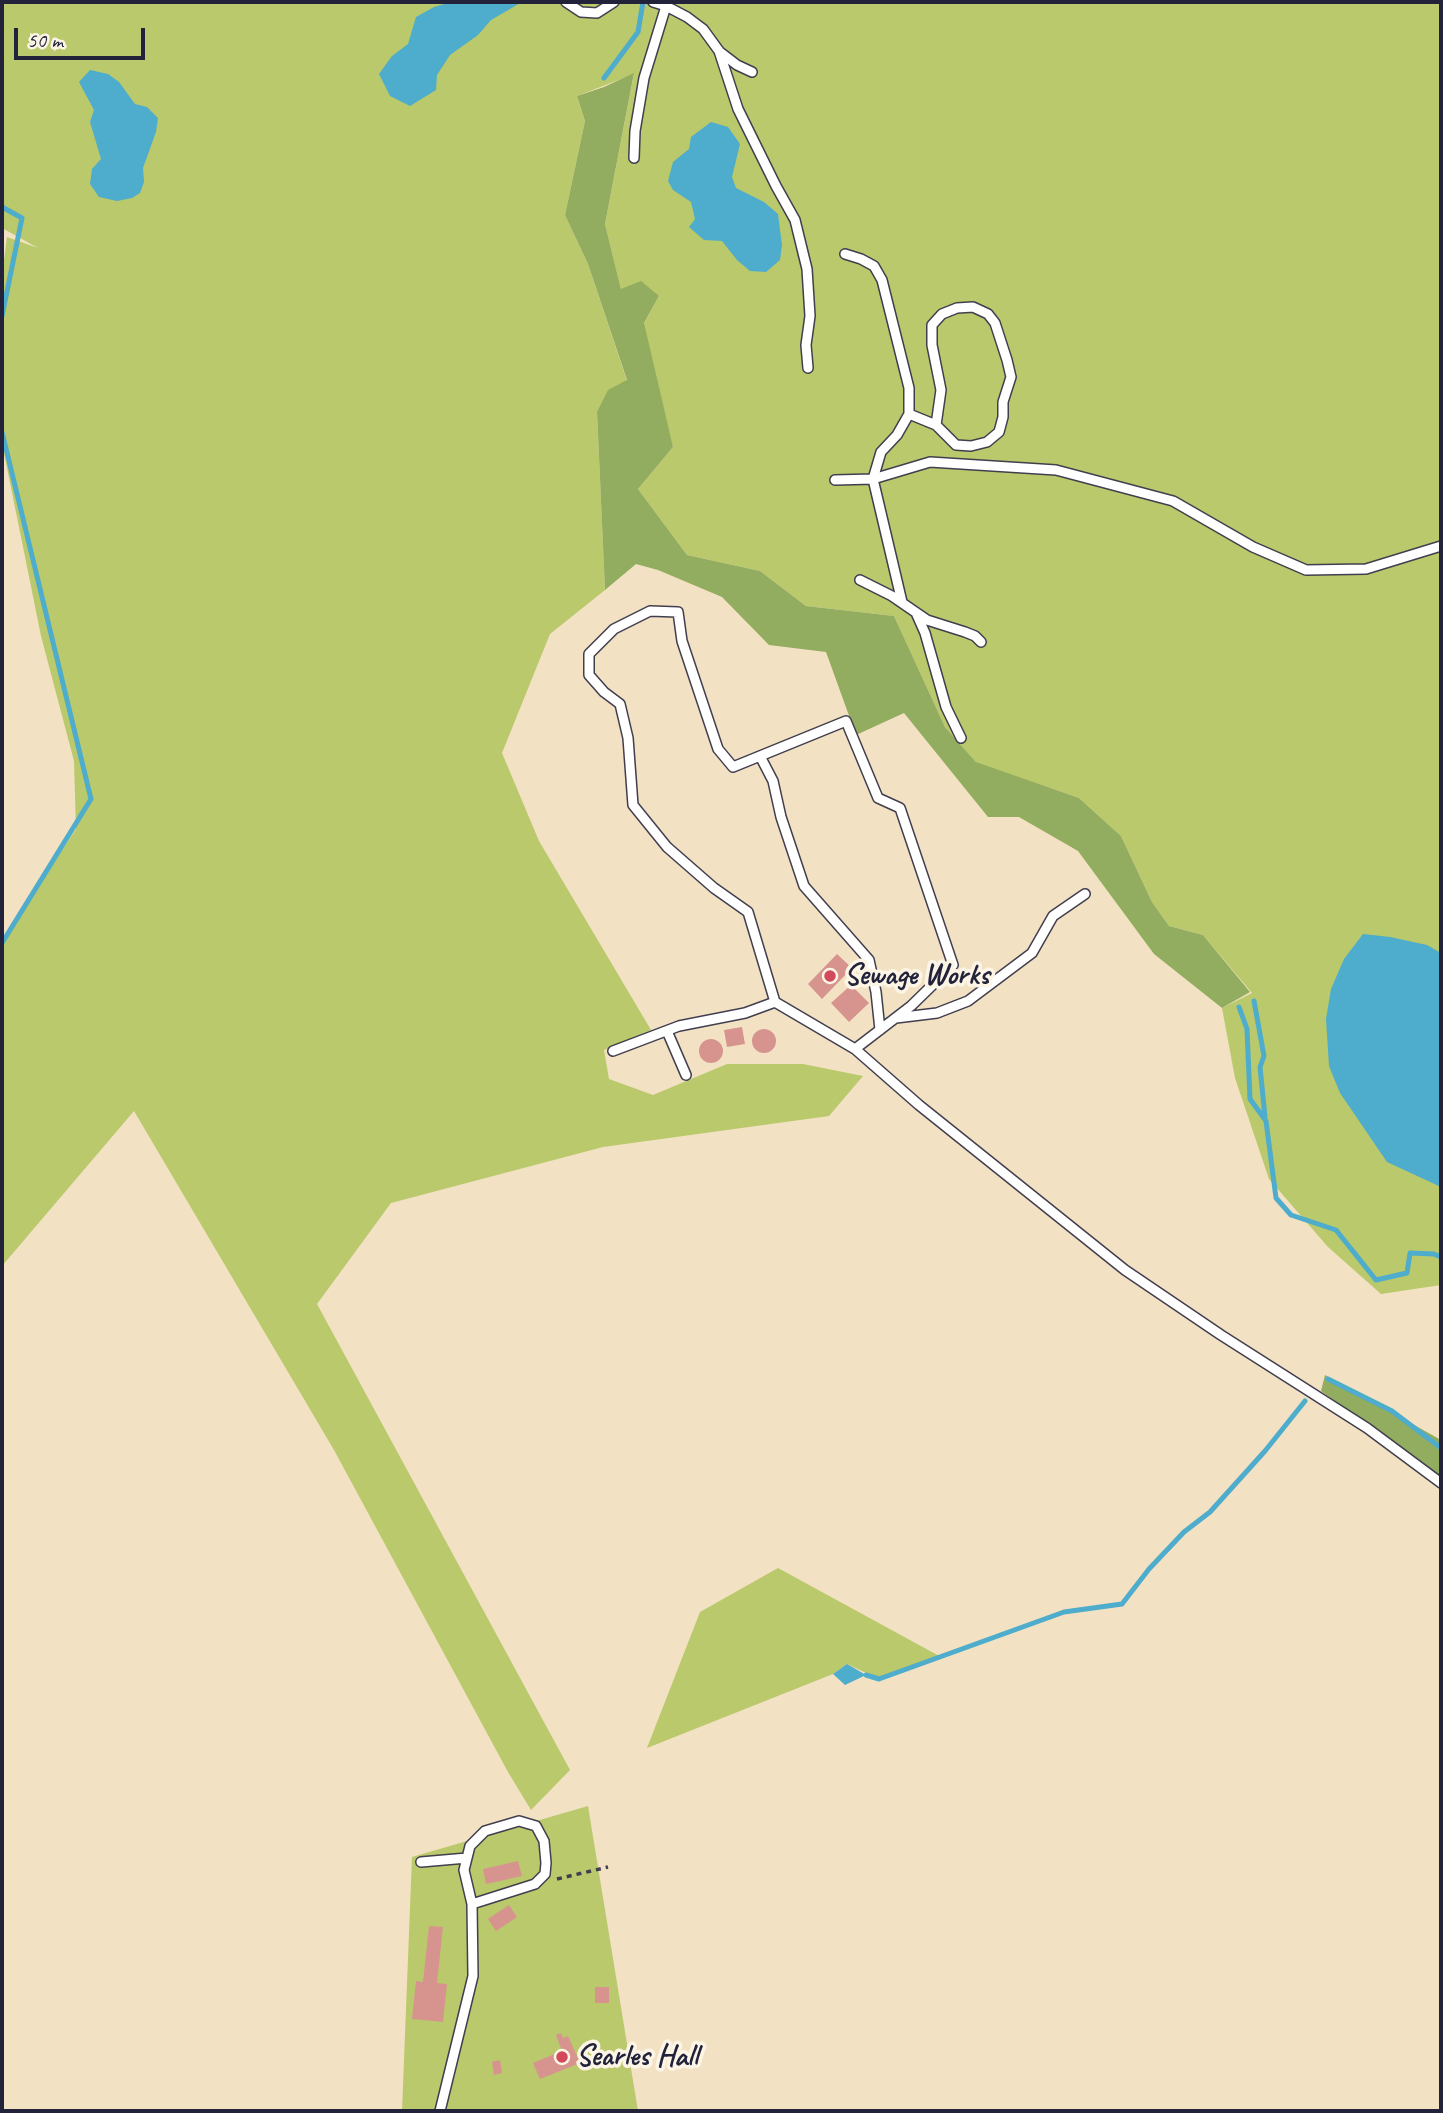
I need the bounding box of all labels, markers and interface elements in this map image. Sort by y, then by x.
scale bar [18,14,149,58]
text: 50 m [27,27,63,53]
place label: Sewage Works [844,958,989,994]
marker: Sewage Works [822,968,838,984]
place label: Searles Hall [576,2039,698,2075]
marker: Searles Hall [554,2049,570,2065]

